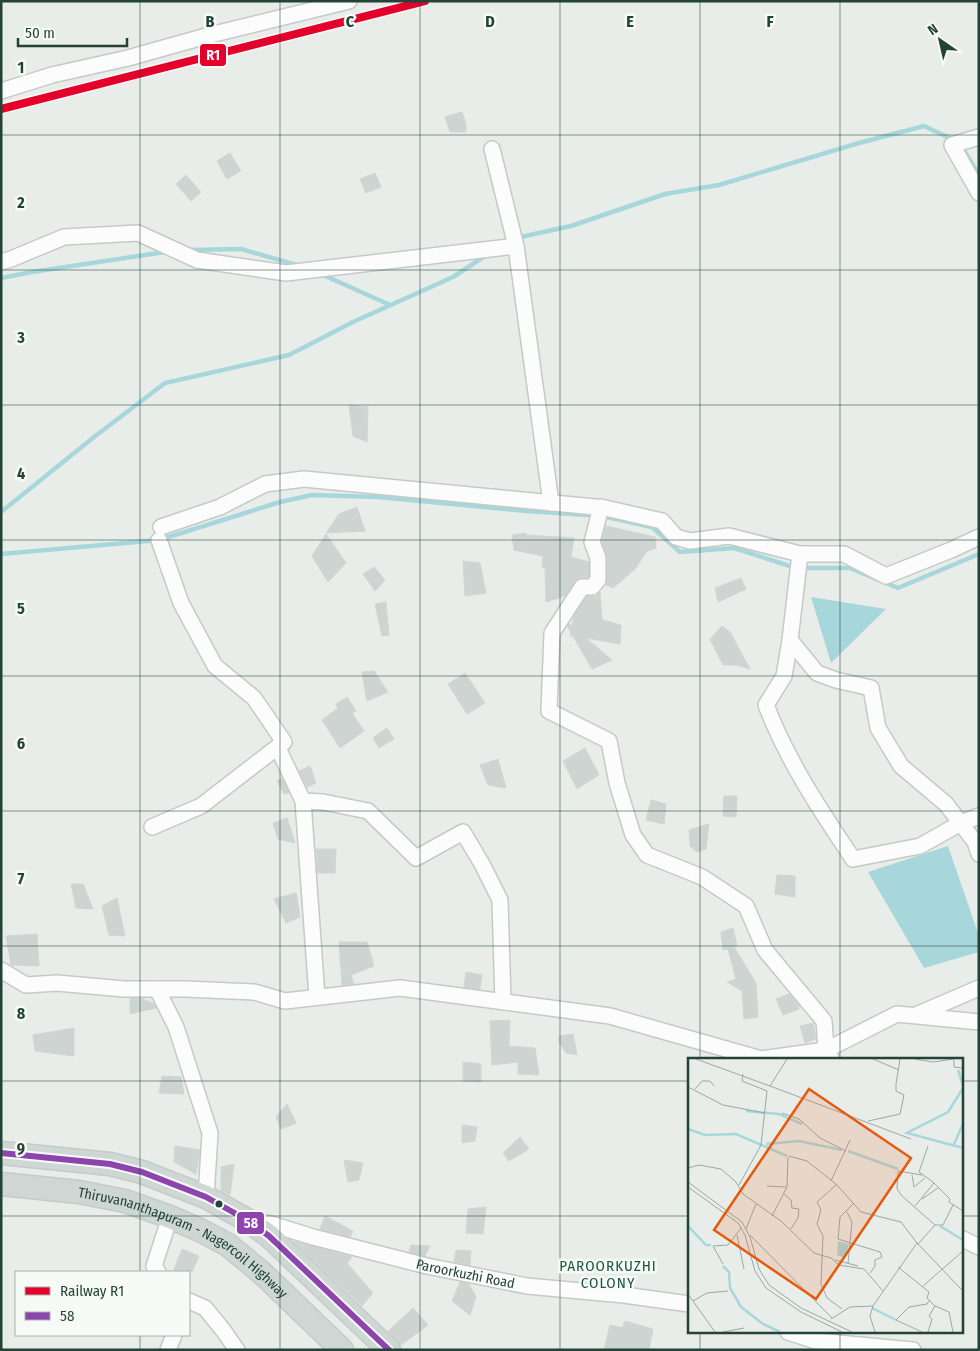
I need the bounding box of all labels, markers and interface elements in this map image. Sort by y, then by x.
text: B [206,12,215,31]
text: C [346,12,355,31]
text: D [485,12,495,31]
text: E [626,12,634,31]
text: F [766,12,774,31]
scale bar [18,15,126,47]
north arrow [915,15,965,65]
text: N [925,20,941,39]
text: 50 m [25,24,55,42]
line badge: R1 [199,43,227,67]
text: R1 [206,47,220,64]
text: 1 [18,58,24,77]
text: 2 [16,193,25,212]
text: 3 [16,328,25,347]
text: 4 [17,464,25,483]
text: 5 [17,599,25,618]
text: 6 [17,734,25,753]
text: 7 [18,869,25,888]
text: 8 [17,1004,26,1023]
inset map [688,1058,962,1334]
text: 9 [17,1139,25,1158]
street label: Thiruvananthapuram - Nagercoil Highway [77,1184,292,1303]
unlabelled marker [214,1199,224,1209]
line badge: 58 [236,1211,265,1235]
text: 58 [244,1215,259,1232]
street label: Paroorkuzhi Road [414,1256,516,1292]
district label: PAROORKUZHI COLONY [559,1257,657,1292]
legend [15,1271,190,1336]
text: Railway R1 [60,1282,124,1300]
text: 58 [60,1307,74,1325]

